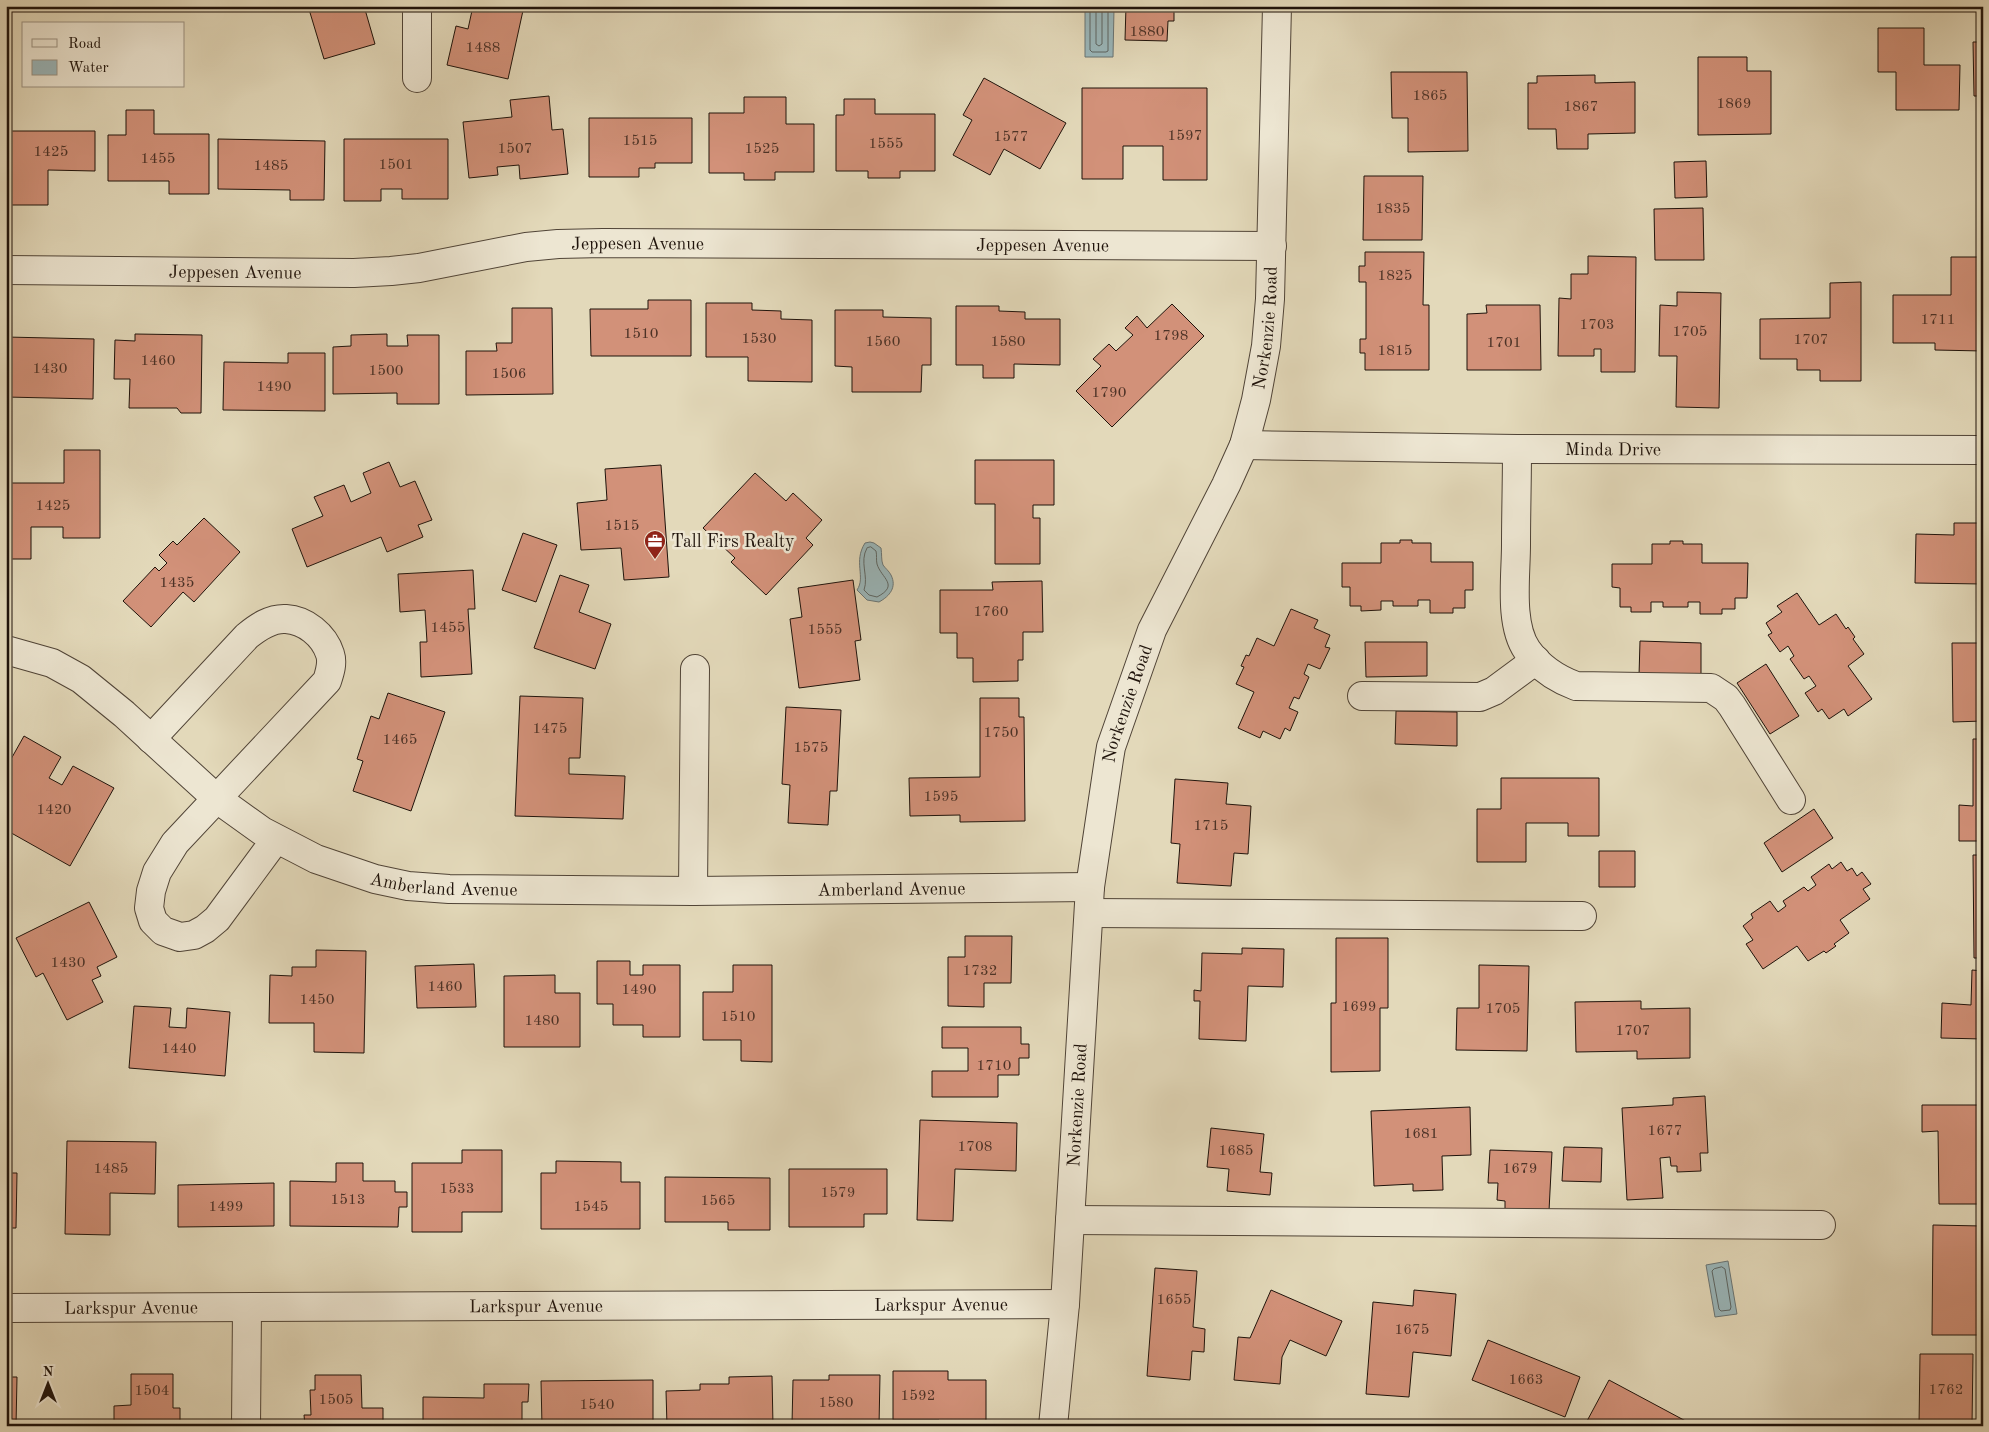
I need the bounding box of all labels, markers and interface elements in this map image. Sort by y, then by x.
legend [22,22,185,88]
house number: 1880 [1130,25,1164,40]
text: Road [68,37,102,52]
house number: 1488 [466,41,500,56]
text: Water [68,61,109,76]
house number: 1865 [1413,89,1447,104]
house number: 1869 [1717,97,1751,112]
house number: 1867 [1564,100,1598,115]
house number: 1597 [1168,129,1202,144]
house number: 1577 [994,130,1028,145]
house number: 1515 [623,134,657,149]
house number: 1555 [869,137,903,152]
house number: 1507 [498,142,532,157]
house number: 1525 [745,142,779,157]
house number: 1425 [34,145,68,160]
house number: 1455 [141,152,175,167]
house number: 1501 [379,158,413,173]
house number: 1485 [254,159,288,174]
house number: 1835 [1376,202,1410,217]
street label: Jeppesen Avenue [571,235,704,254]
street label: Jeppesen Avenue [976,237,1109,255]
street label: Jeppesen Avenue [168,263,302,283]
street label: Norkenzie Road [1250,266,1281,391]
house number: 1825 [1378,269,1412,284]
house number: 1711 [1921,313,1955,328]
house number: 1703 [1580,318,1614,333]
house number: 1705 [1673,325,1707,340]
house number: 1510 [624,327,658,342]
house number: 1798 [1154,329,1188,344]
house number: 1530 [742,332,776,347]
house number: 1707 [1794,333,1828,348]
house number: 1560 [866,335,900,350]
house number: 1580 [991,335,1025,350]
house number: 1701 [1487,336,1521,351]
house number: 1815 [1378,344,1412,359]
house number: 1460 [141,354,175,369]
house number: 1430 [33,362,67,377]
house number: 1500 [369,364,403,379]
house number: 1506 [492,367,526,382]
house number: 1490 [257,380,291,395]
house number: 1790 [1092,386,1126,401]
street label: Minda Drive [1565,441,1661,459]
house number: 1425 [36,499,70,514]
house number: 1515 [605,519,639,534]
office icon: Tall Firs Realty [643,529,667,560]
place label: Tall Firs Realty [671,533,795,551]
house number: 1435 [160,576,194,591]
house number: 1760 [974,605,1008,620]
house number: 1455 [431,621,465,636]
house number: 1555 [808,623,842,638]
street label: Norkenzie Road [1101,642,1156,764]
house number: 1475 [533,722,567,737]
house number: 1750 [984,726,1018,741]
house number: 1465 [383,733,417,748]
house number: 1575 [794,741,828,756]
house number: 1595 [924,790,958,805]
house number: 1420 [37,803,71,818]
house number: 1715 [1194,819,1228,834]
street label: Amberland Avenue [368,870,518,900]
street label: Amberland Avenue [817,880,966,900]
house number: 1430 [51,956,85,971]
house number: 1732 [963,964,997,979]
house number: 1460 [428,980,462,995]
house number: 1490 [622,983,656,998]
house number: 1450 [300,993,334,1008]
house number: 1699 [1342,1000,1376,1015]
house number: 1705 [1486,1002,1520,1017]
house number: 1510 [721,1010,755,1025]
house number: 1480 [525,1014,559,1029]
house number: 1707 [1616,1024,1650,1039]
house number: 1440 [162,1042,196,1057]
street label: Norkenzie Road [1065,1043,1091,1167]
house number: 1710 [977,1059,1011,1074]
house number: 1677 [1648,1124,1682,1139]
house number: 1681 [1404,1127,1438,1142]
house number: 1708 [958,1140,992,1155]
house number: 1685 [1219,1144,1253,1159]
house number: 1485 [94,1162,128,1177]
house number: 1679 [1503,1162,1537,1177]
house number: 1533 [440,1182,474,1197]
house number: 1579 [821,1186,855,1201]
house number: 1513 [331,1193,365,1208]
house number: 1565 [701,1194,735,1209]
house number: 1499 [209,1200,243,1215]
house number: 1545 [574,1200,608,1215]
house number: 1655 [1157,1293,1191,1308]
street label: Larkspur Avenue [874,1296,1008,1315]
street label: Larkspur Avenue [469,1298,603,1316]
street label: Larkspur Avenue [64,1299,198,1318]
house number: 1675 [1395,1323,1429,1338]
north arrow [22,1360,72,1410]
text: N [43,1365,54,1379]
house number: 1663 [1509,1373,1543,1388]
house number: 1762 [1929,1383,1963,1398]
house number: 1504 [135,1384,169,1399]
house number: 1592 [901,1389,935,1404]
house number: 1505 [319,1393,353,1408]
house number: 1580 [819,1396,853,1411]
house number: 1540 [580,1398,614,1413]

